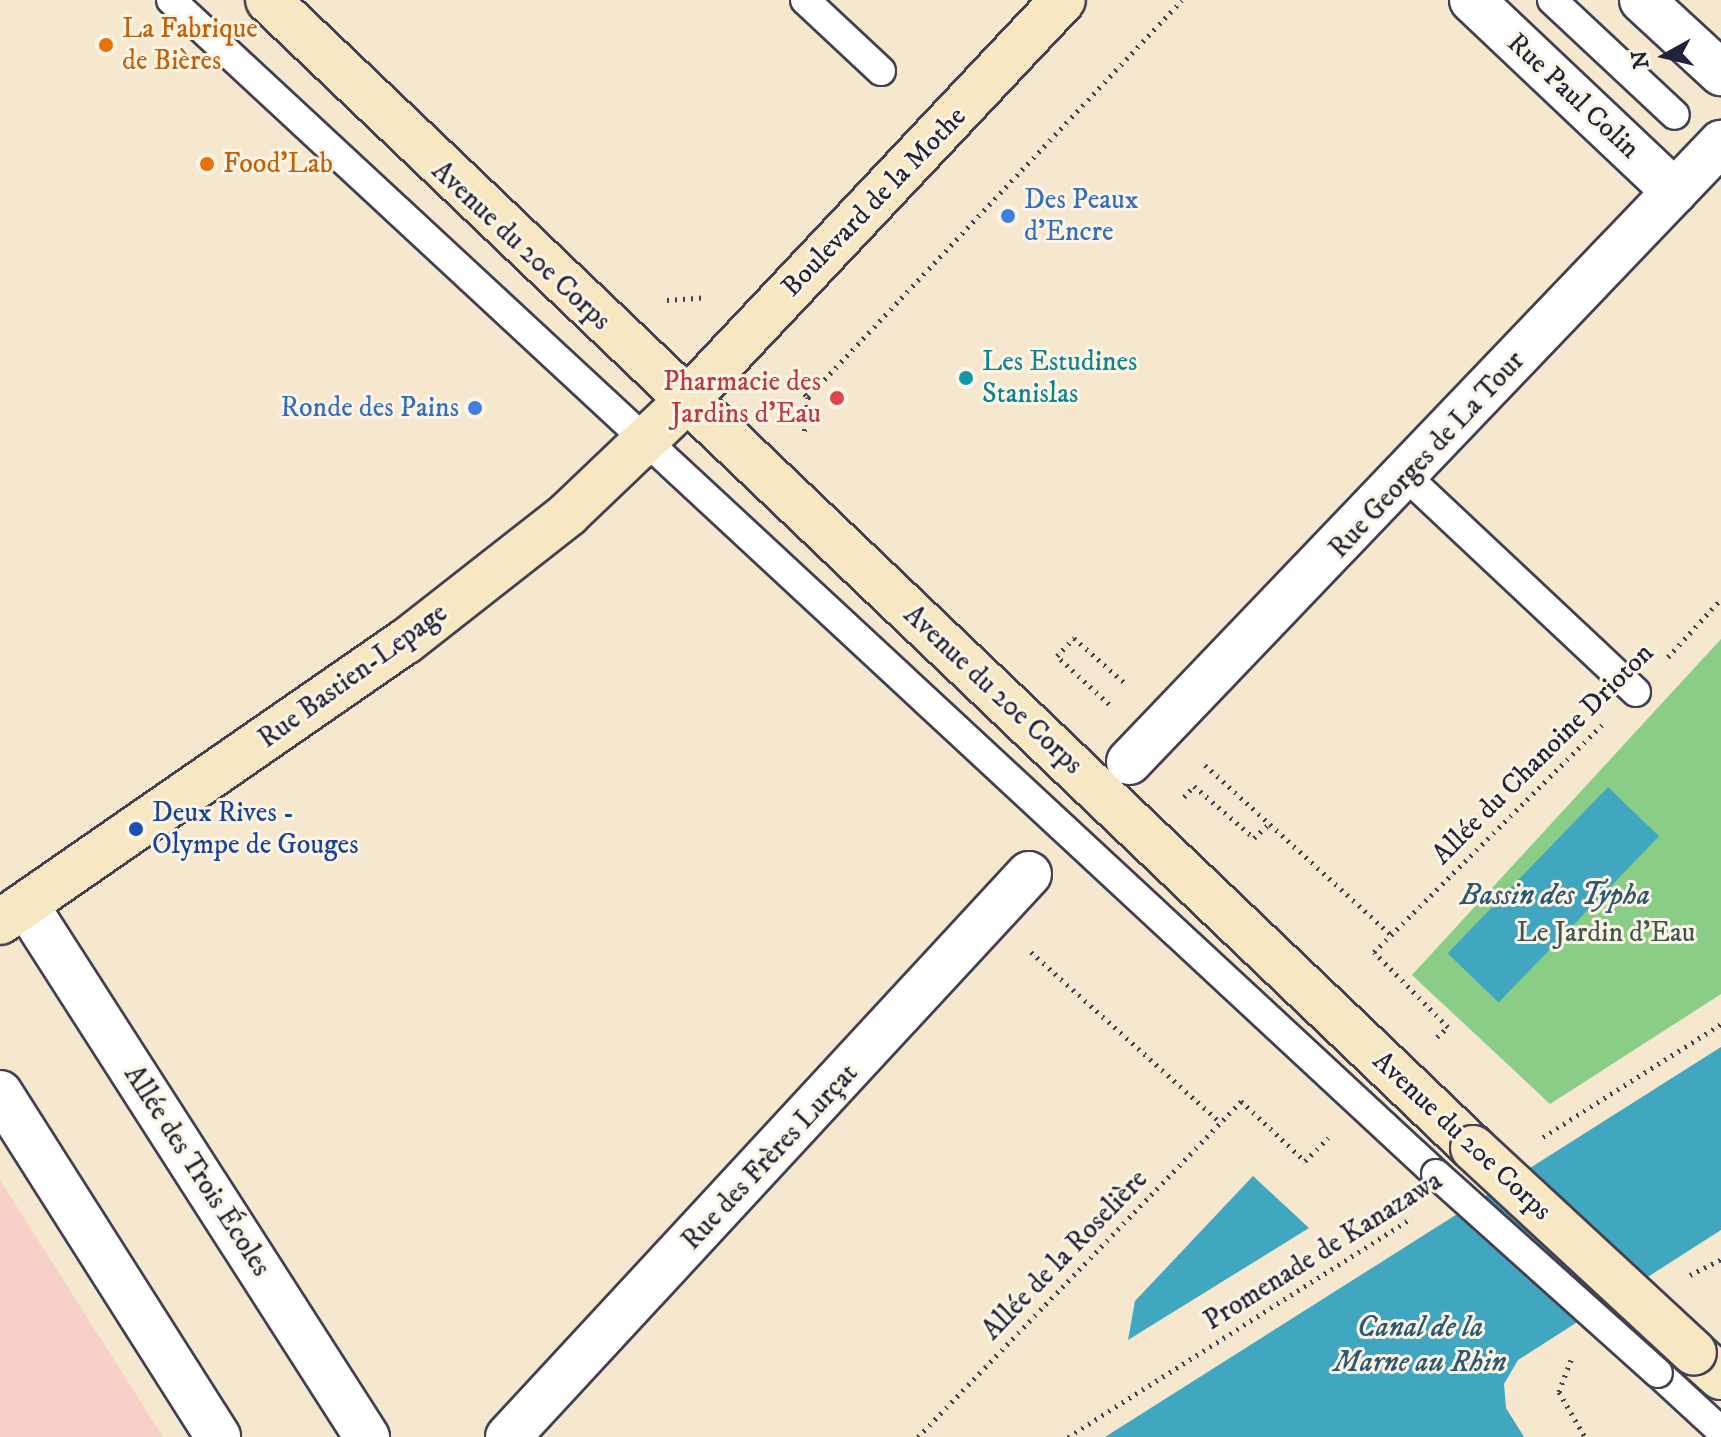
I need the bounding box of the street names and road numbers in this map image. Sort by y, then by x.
street label: Rue Paul Colin [1500,26,1646,166]
street label: Boulevard de la Mothe [775,100,973,304]
street label: Avenue du 20e Corps [424,154,618,338]
street label: Rue Georges de La Tour [1322,344,1532,566]
street label: Rue Bastien-Lepage [252,596,454,756]
street label: Avenue du 20e Corps [896,598,1090,782]
street label: Allée du Chanoine Drioton [1425,636,1661,872]
street label: Avenue du 20e Corps [1365,1044,1559,1228]
street label: Rue des Frères Lurçat [675,1057,865,1257]
street label: Allée des Trois Écoles [116,1059,278,1283]
street label: Allée de la Roselière [975,1163,1155,1347]
street label: Promenade de Kanazawa [1198,1164,1448,1338]

